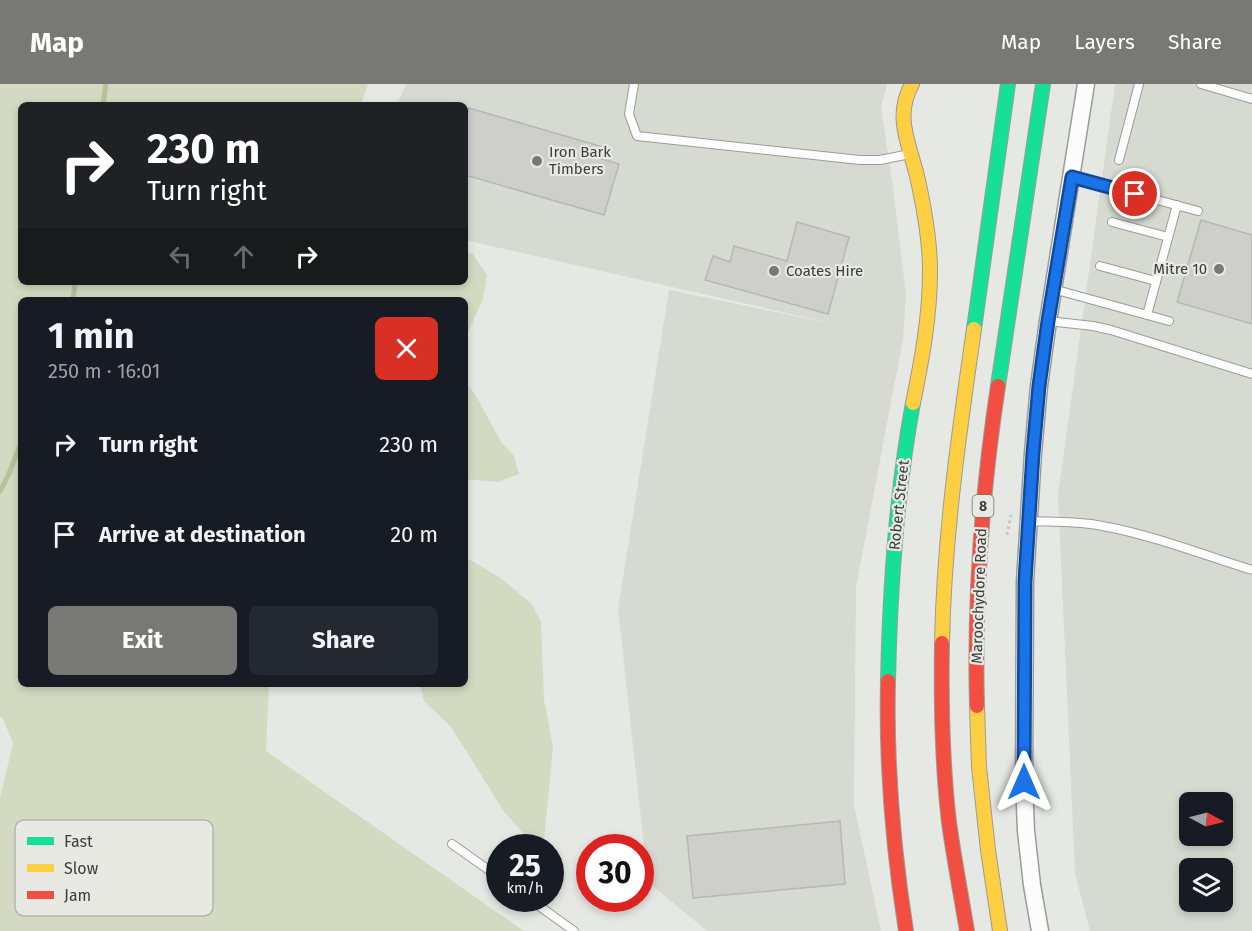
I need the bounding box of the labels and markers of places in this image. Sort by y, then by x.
place label: Iron Bark Timbers [549,143,611,178]
marker: Iron Bark Timbers [530,154,544,168]
pin [1109,168,1160,219]
place label: Mitre 10 [1153,260,1207,278]
place label: Coates Hire [786,262,863,280]
marker: Mitre 10 [1212,262,1226,276]
marker: Coates Hire [767,264,781,278]

